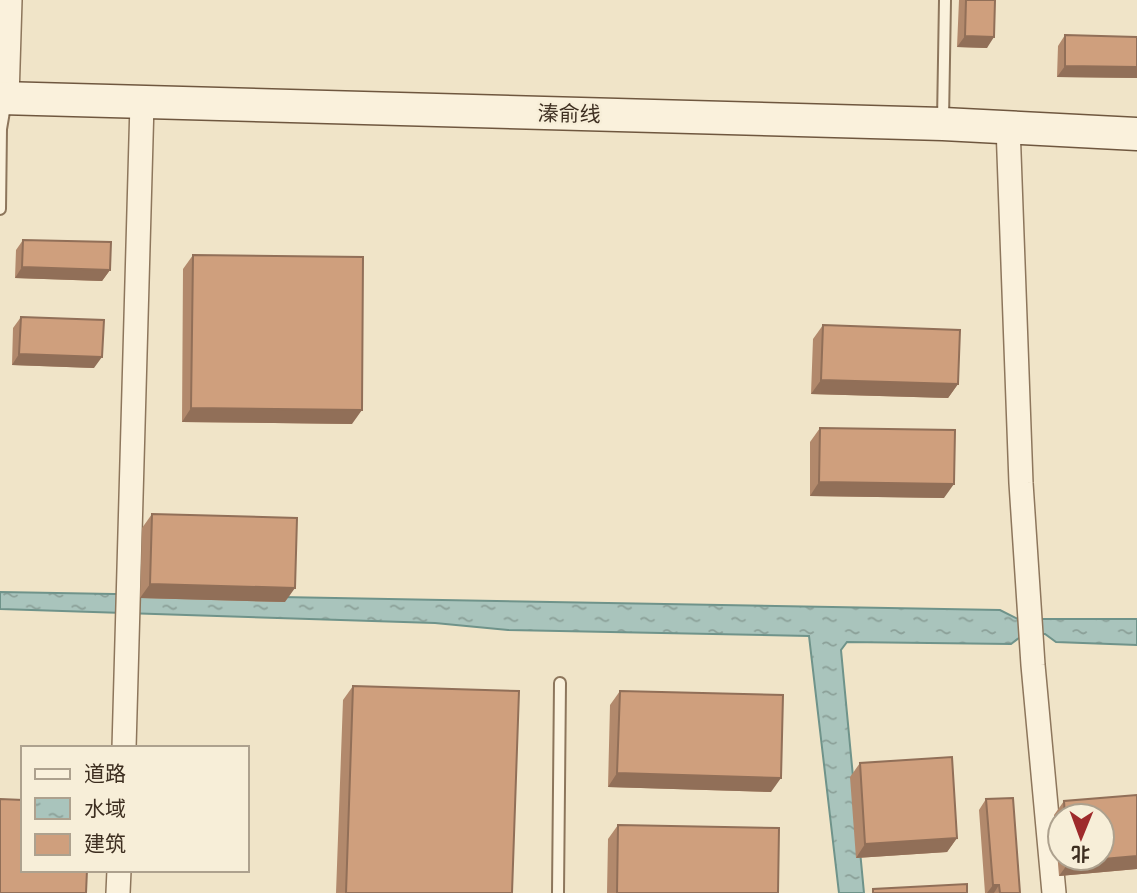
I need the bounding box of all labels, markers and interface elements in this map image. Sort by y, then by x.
street label: 溱俞线 [537,100,601,128]
legend [21,746,248,872]
text: 道路 [84,761,126,787]
text: 水域 [84,796,126,822]
north arrow [1046,802,1116,872]
text: 建筑 [84,831,126,857]
text: 北 [1071,842,1090,865]

